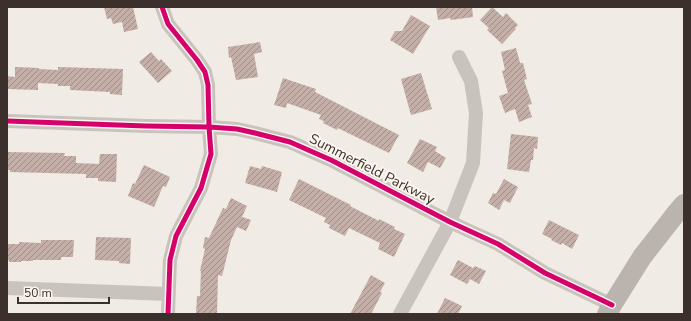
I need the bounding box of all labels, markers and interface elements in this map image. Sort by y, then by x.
street label: Summerfield Parkway [306,129,439,209]
scale bar [18,279,109,305]
text: 50 m [24,285,52,301]

